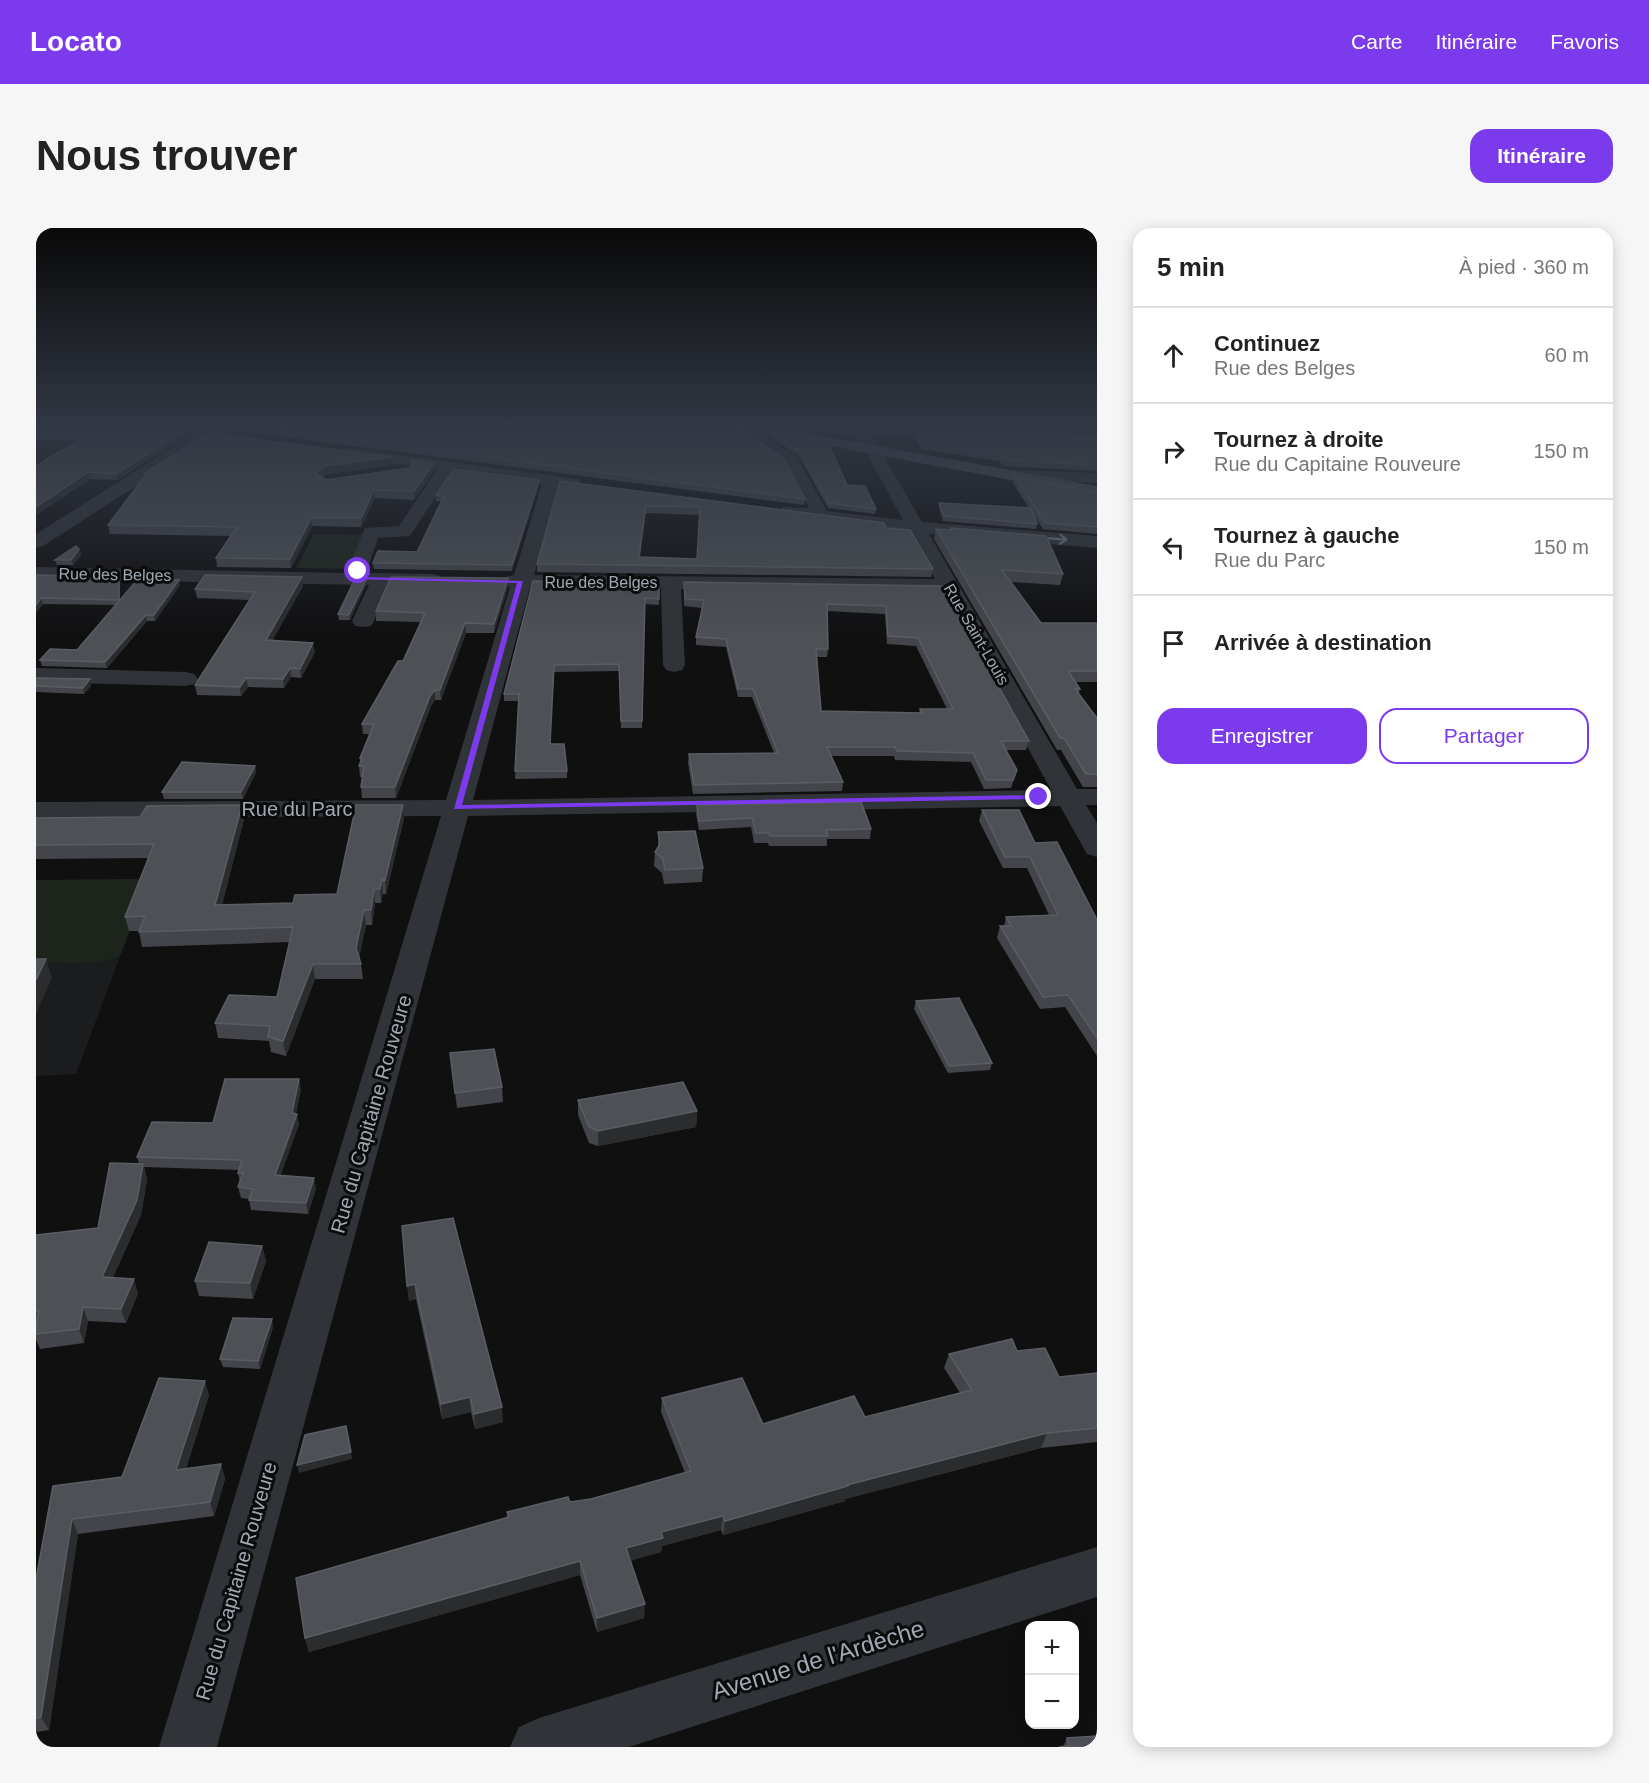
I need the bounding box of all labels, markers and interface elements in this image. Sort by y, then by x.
text: Locato [30,26,122,57]
text: Carte [1351,30,1402,53]
text: Itinéraire [1435,30,1517,53]
text: Favoris [1550,30,1619,53]
button: Itinéraire [1470,129,1613,183]
text: Nous trouver [36,132,297,179]
text: 5 min [1157,252,1225,282]
text: À pied · 360 m [1459,256,1589,278]
text: Continuez [1214,331,1320,356]
icon: ahead [1157,339,1190,372]
text: 60 m [1545,344,1589,366]
text: Rue des Belges [1214,357,1355,379]
text: Tournez à droite [1214,427,1384,452]
icon: right [1157,435,1190,468]
text: 150 m [1533,440,1589,462]
text: Rue du Capitaine Rouveure [1214,453,1461,475]
text: Tournez à gauche [1214,523,1399,548]
icon: left [1157,531,1190,564]
one-way arrow [1047,534,1067,545]
text: 150 m [1533,536,1589,558]
text: Rue du Parc [1214,549,1325,571]
route start [344,557,370,583]
street label: Rue des Belges [58,565,172,584]
street label: Rue des Belges [545,574,657,591]
street label: Rue Saint-Louis [941,581,1012,688]
icon: arrive [1157,627,1190,660]
text: Arrivée à destination [1214,630,1432,655]
button: Enregistrer [1157,708,1367,764]
button: Partager [1379,708,1589,764]
route end [1025,783,1051,809]
street label: Rue du Parc [241,798,353,820]
street label: Rue du Capitaine Rouveure [326,992,416,1236]
street label: Rue du Capitaine Rouveure [191,1459,281,1703]
street label: Avenue de l'Ardèche [709,1614,927,1705]
map controls [1025,1621,1079,1729]
button: + [1025,1621,1079,1675]
button: − [1025,1675,1079,1729]

